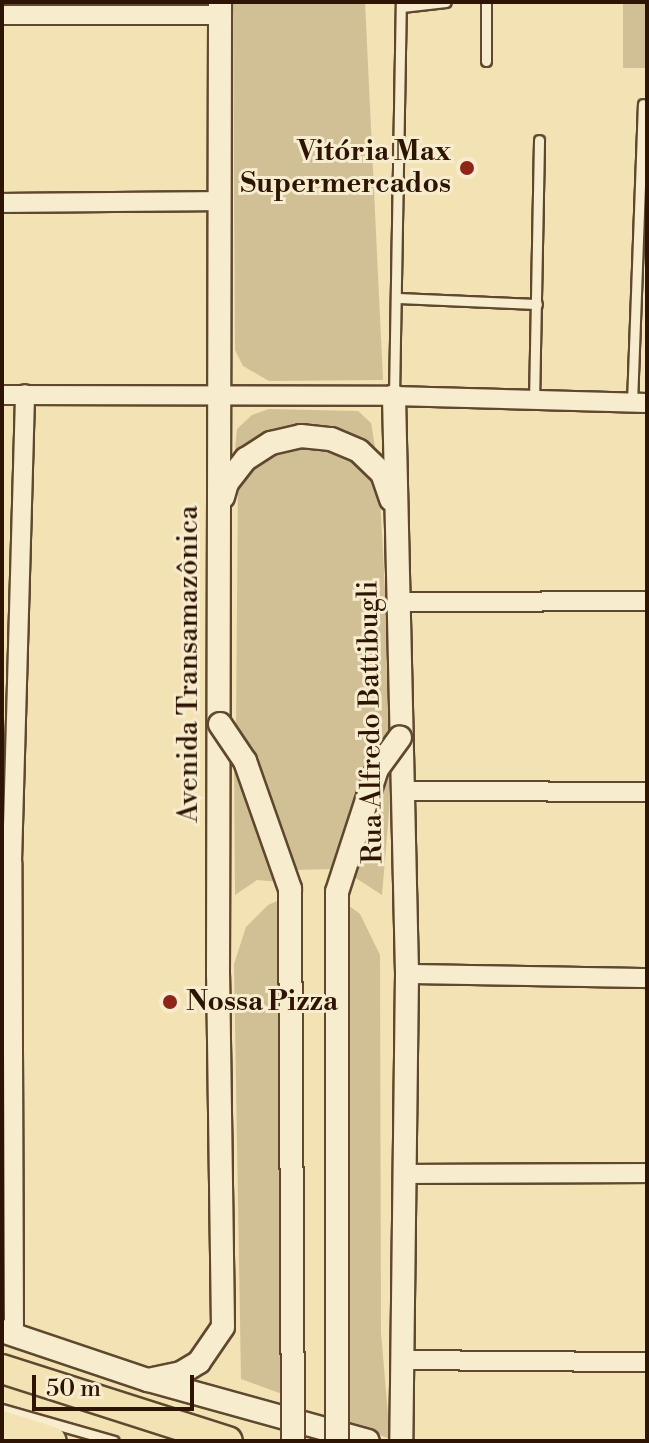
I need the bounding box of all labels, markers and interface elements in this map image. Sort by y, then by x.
place label: Vitória Max Supermercados [240,135,451,201]
marker: Vitória Max Supermercados [458,159,476,177]
street label: Avenida Transamazônica [172,505,206,823]
street label: Rua Alfredo Battibugli [352,580,390,864]
place label: Nossa Pizza [186,985,338,1019]
marker: Nossa Pizza [161,993,179,1011]
scale bar [36,1359,198,1409]
text: 50 m [46,1374,101,1404]

